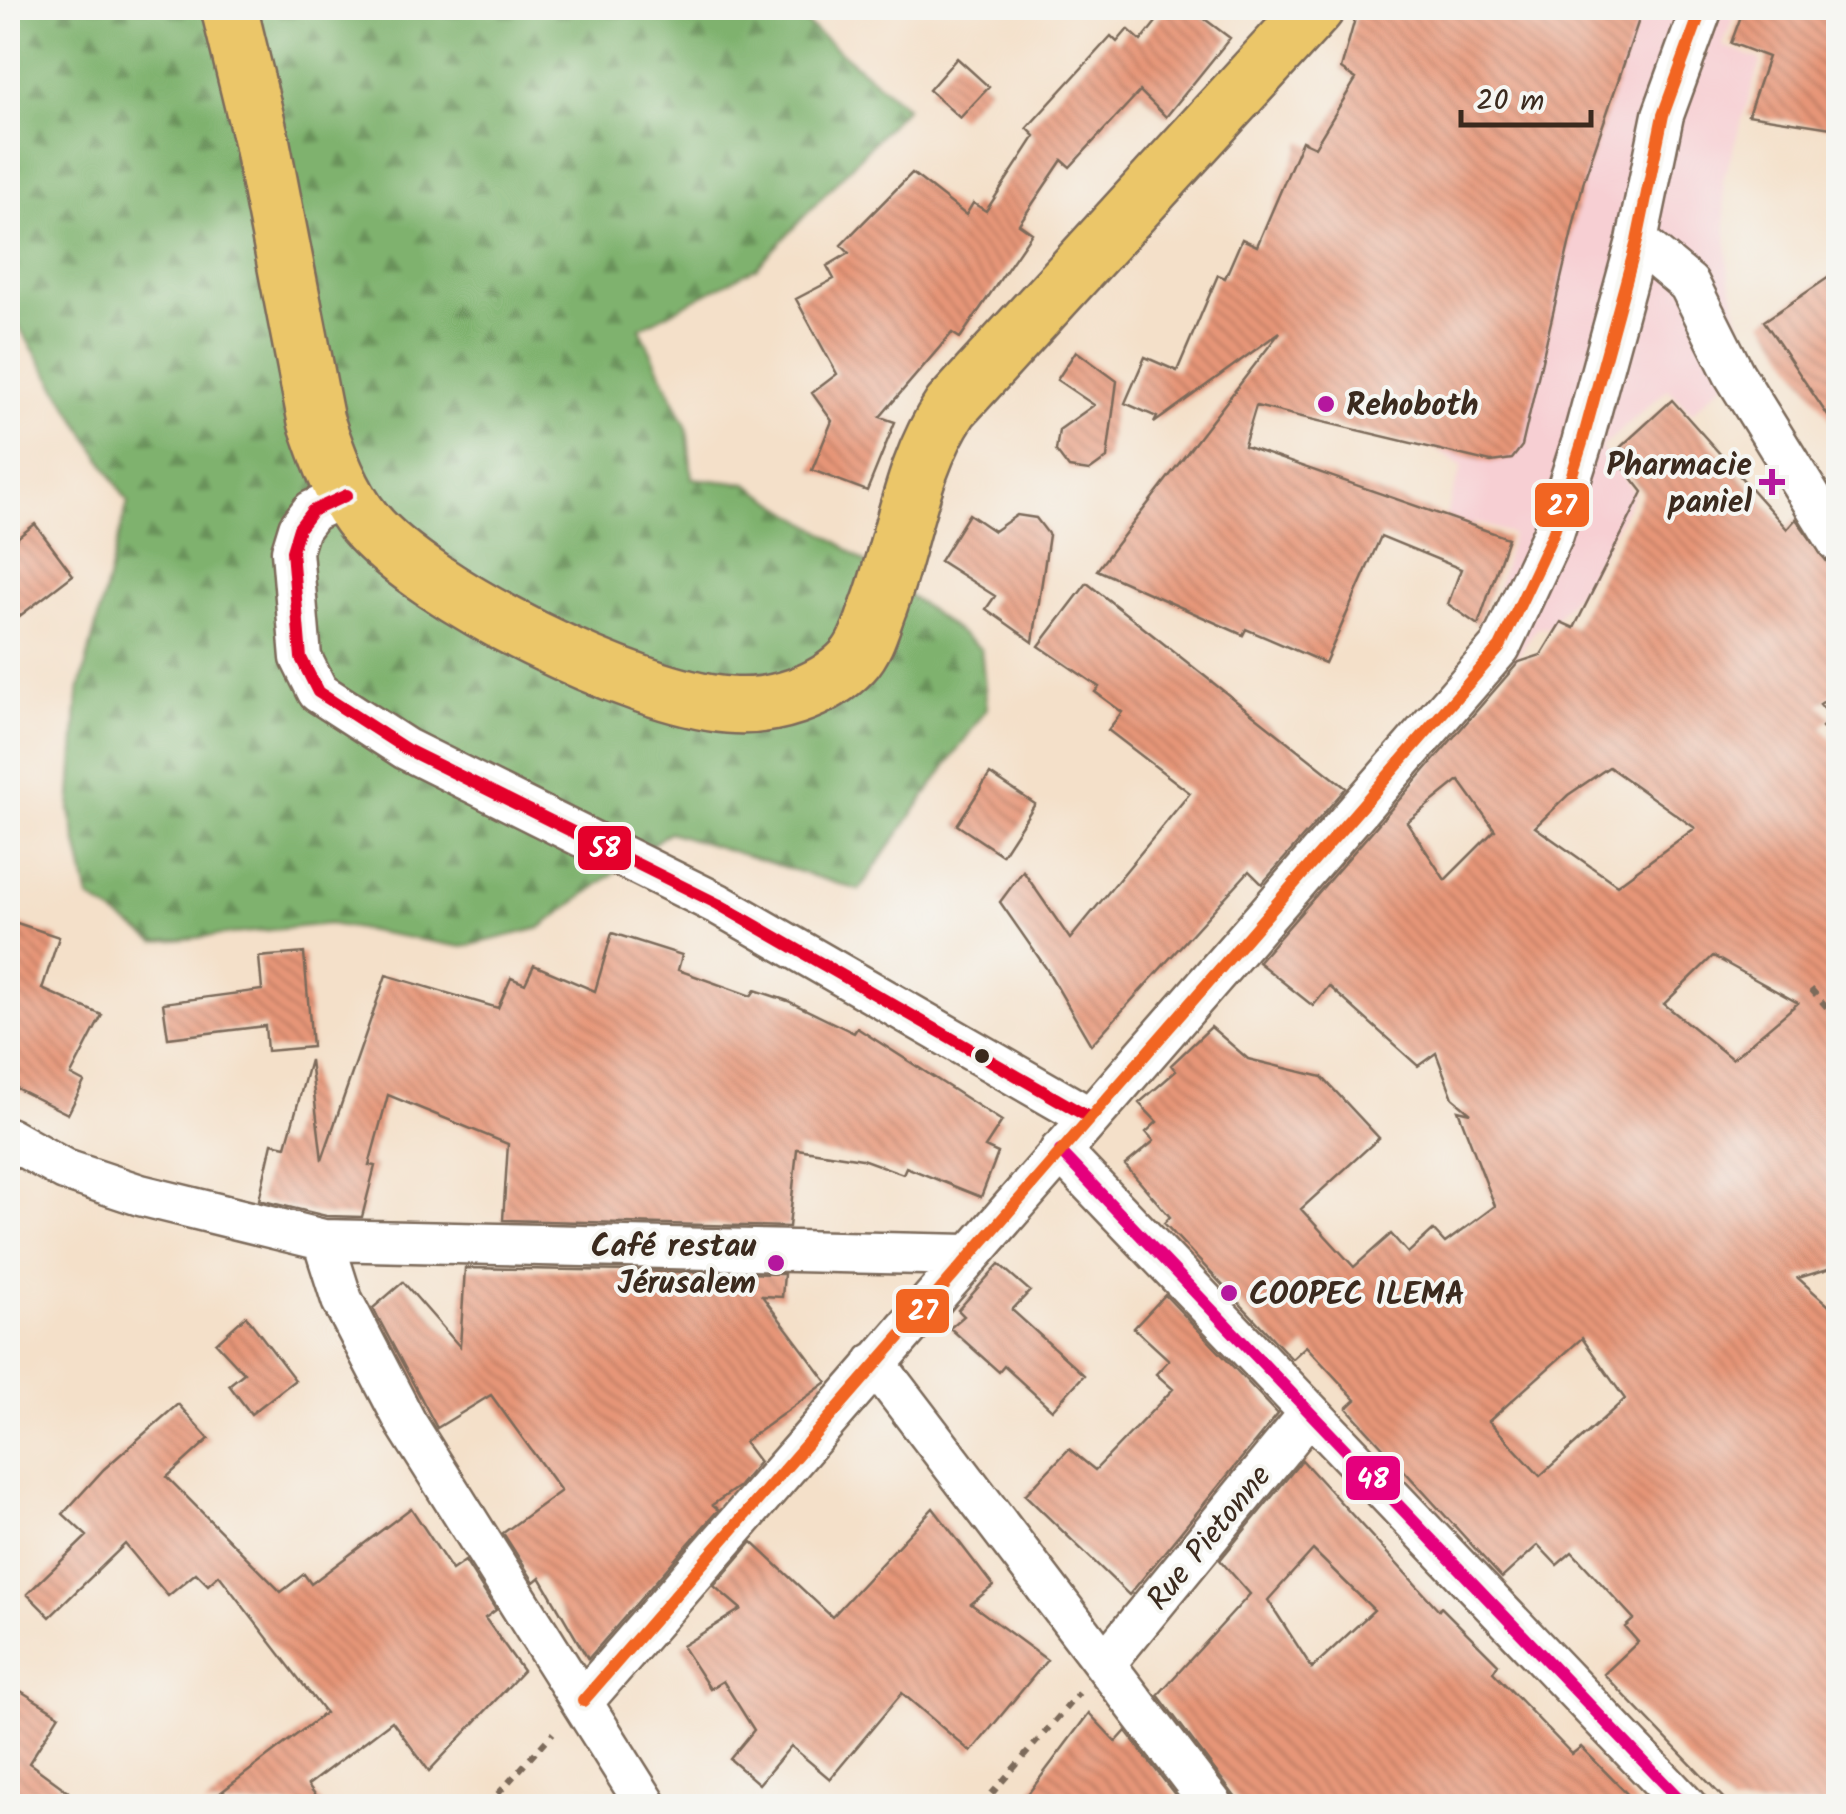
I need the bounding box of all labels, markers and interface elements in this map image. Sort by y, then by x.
scale bar [1461,65,1591,127]
text: 20 m [1476,78,1544,126]
place label: Rehoboth [1346,381,1479,432]
marker: Rehoboth [1315,393,1337,415]
place label: Pharmacie paniel [1606,441,1752,529]
marker: Pharmacie paniel [1761,471,1783,493]
line badge: 27 [1533,481,1591,529]
text: 27 [1547,485,1578,530]
line badge: 58 [576,824,633,872]
text: 58 [589,827,621,872]
unlabelled marker [972,1046,992,1066]
place label: Café restau Jérusalem [591,1222,756,1310]
marker: Café restau Jérusalem [765,1252,787,1274]
place label: COOPEC ILEMA [1249,1270,1465,1321]
marker: COOPEC ILEMA [1218,1282,1240,1304]
line badge: 27 [894,1287,951,1335]
text: 27 [908,1290,939,1335]
street label: Rue Pietonne [1135,1454,1285,1623]
line badge: 48 [1344,1454,1402,1502]
text: 48 [1357,1458,1389,1503]

